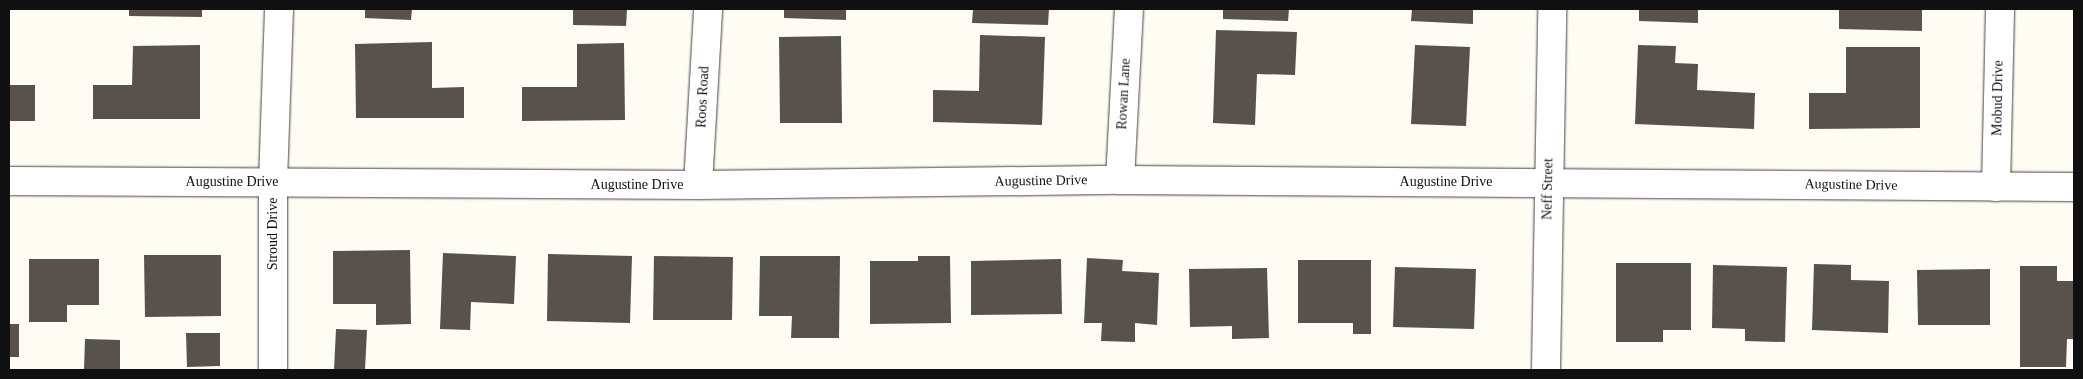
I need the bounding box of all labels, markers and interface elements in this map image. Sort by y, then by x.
street label: Rowan Lane [1114,58,1134,130]
street label: Mobud Drive [1989,60,2007,136]
street label: Roos Road [693,66,713,128]
street label: Neff Street [1539,158,1557,220]
street label: Augustine Drive [994,172,1088,190]
street label: Augustine Drive [186,174,278,190]
street label: Augustine Drive [1400,174,1492,190]
street label: Augustine Drive [1804,176,1898,194]
street label: Augustine Drive [591,177,683,193]
street label: Stroud Drive [265,198,281,270]

